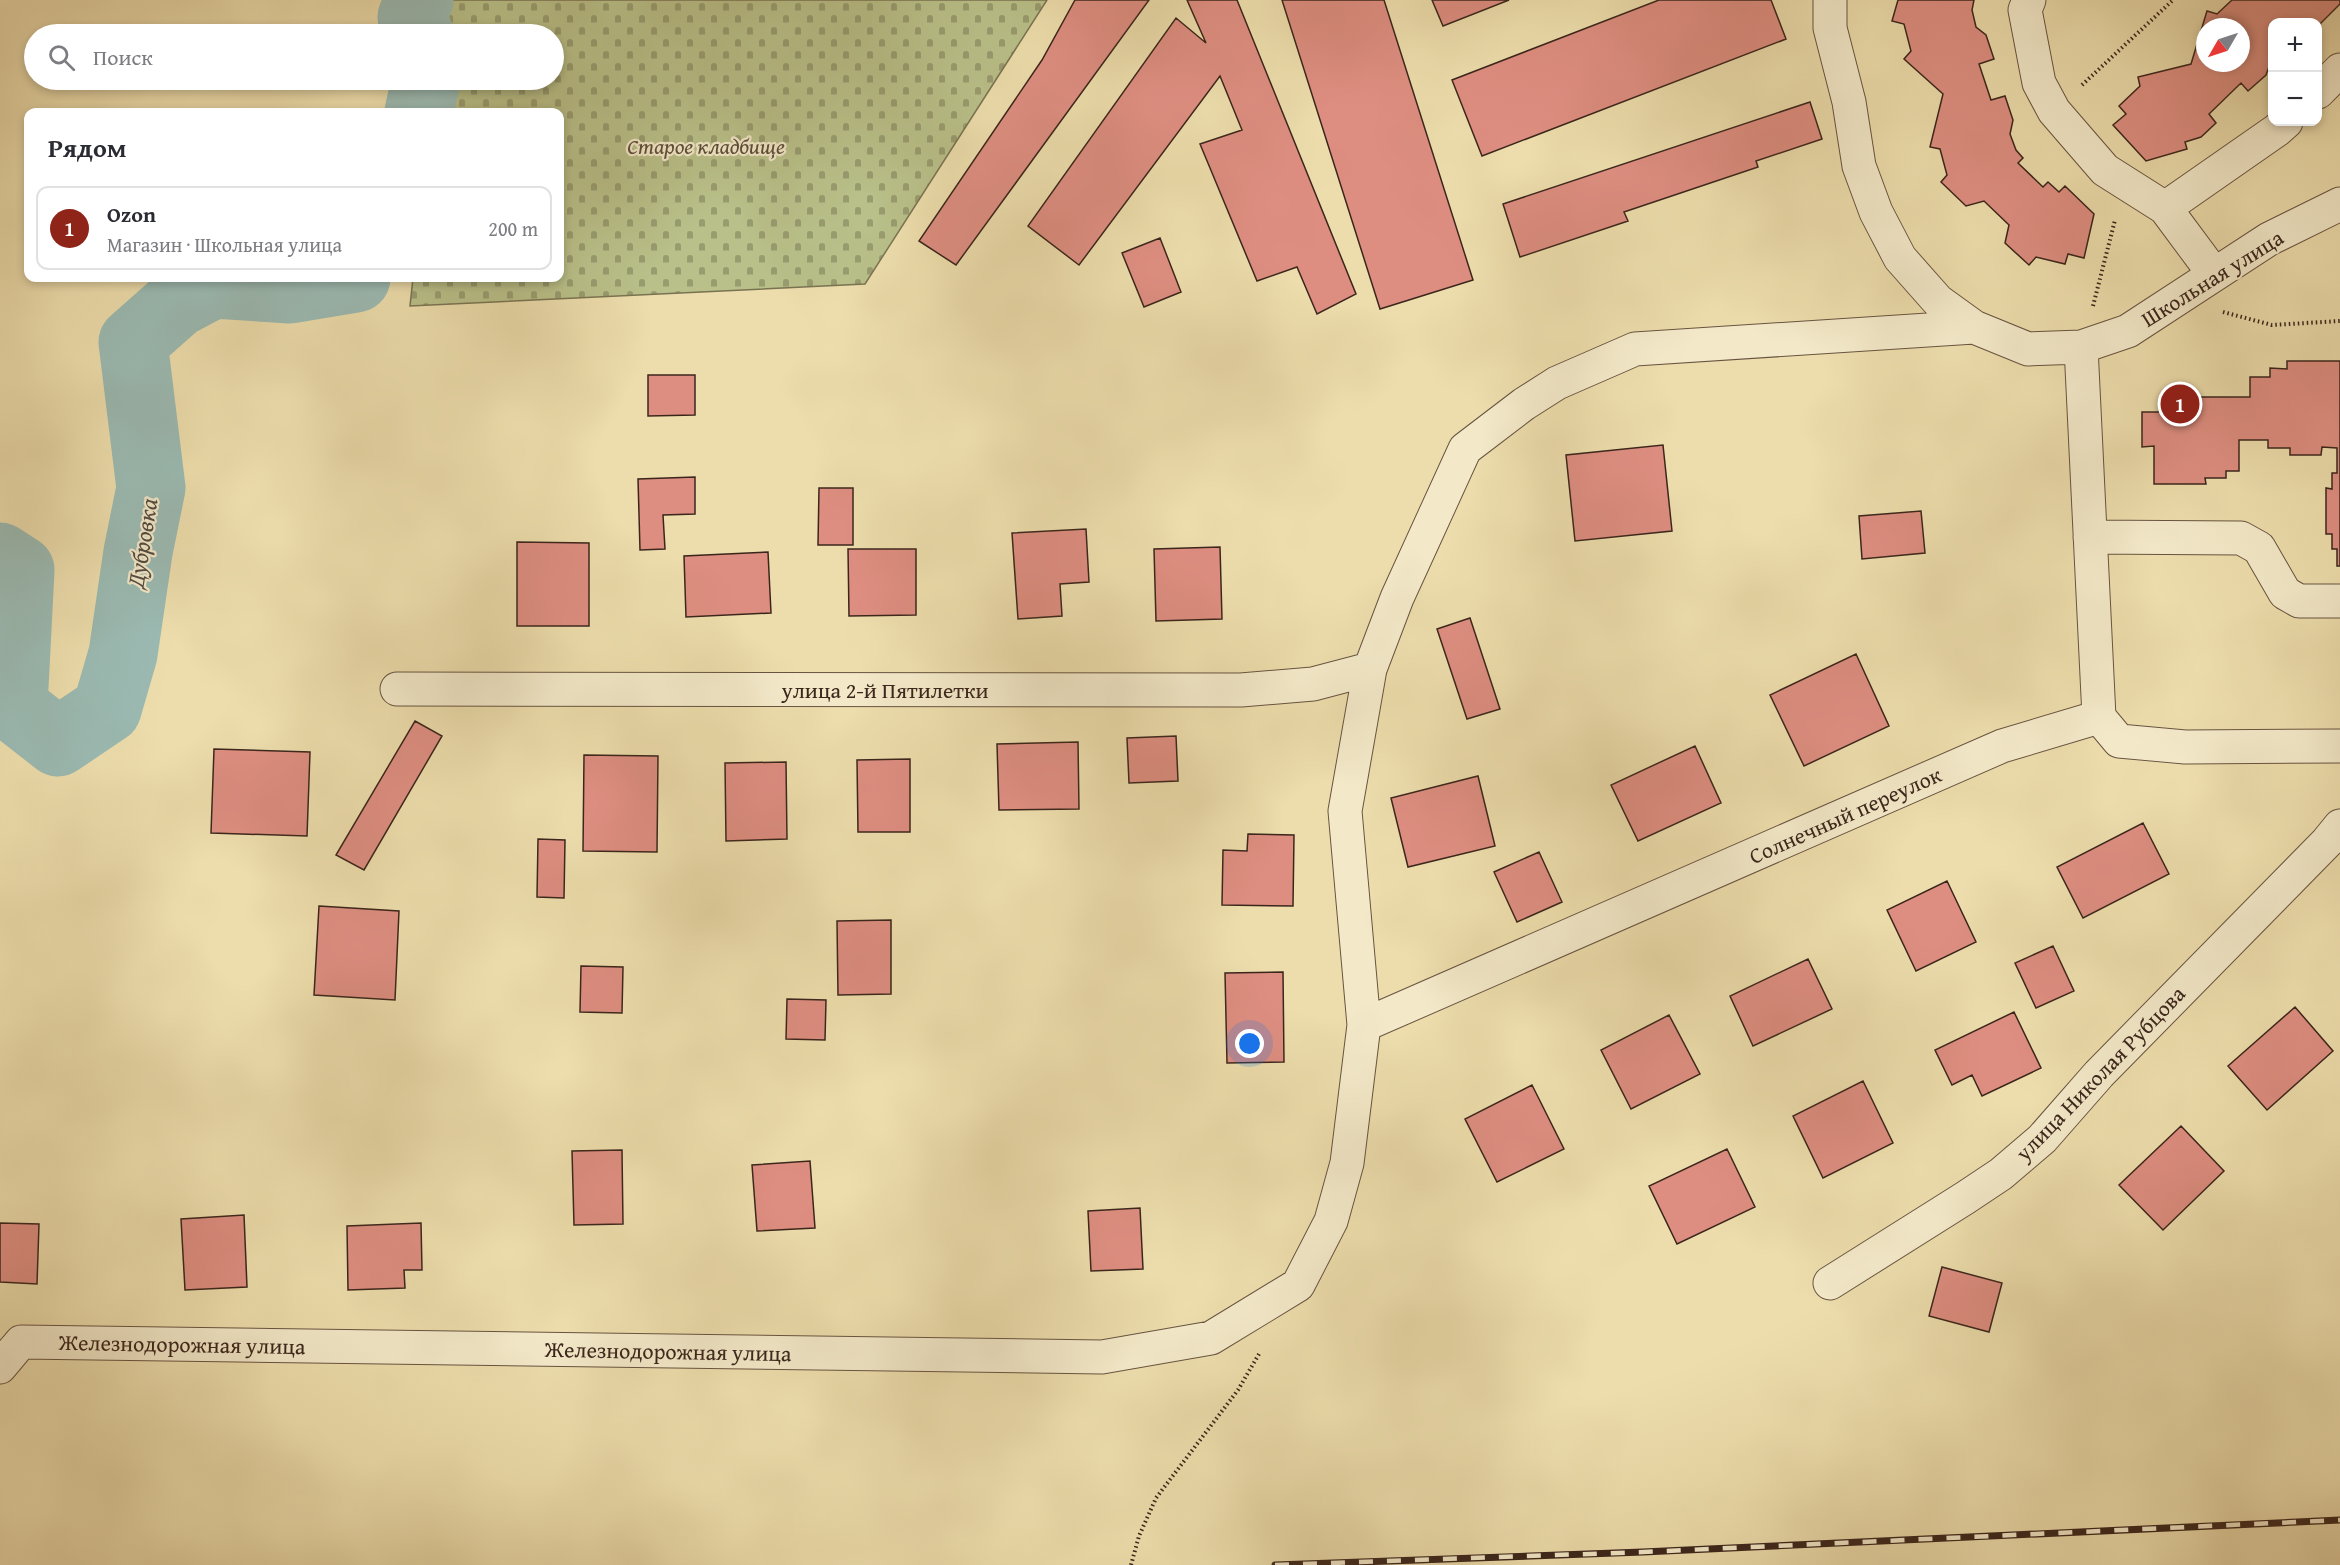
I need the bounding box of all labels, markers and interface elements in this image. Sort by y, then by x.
north arrow [2196,18,2250,72]
map controls [2268,18,2322,126]
button: + [2268,18,2322,72]
search box [24,24,564,90]
icon: search [45,41,78,74]
text: Поиск [93,41,153,73]
button: − [2268,72,2322,126]
text: Рядом [48,128,126,167]
park label: Старое кладбище [627,130,785,162]
text: Ozon [107,198,156,230]
text: 1 [64,214,75,243]
text: 200 m [488,214,538,243]
street label: Школьная улица [2135,221,2290,335]
text: Магазин · Школьная улица [107,230,342,259]
pin: 1 [2160,382,2200,426]
water label: Дубровка [117,496,166,592]
street label: улица 2-й Пятилетки [781,674,988,706]
street label: Солнечный переулок [1744,758,1947,872]
street label: улица Николая Рубцова [2007,978,2193,1168]
your location [1235,1029,1264,1058]
street label: Железнодорожная улица [57,1326,306,1362]
street label: Железнодорожная улица [543,1333,792,1369]

